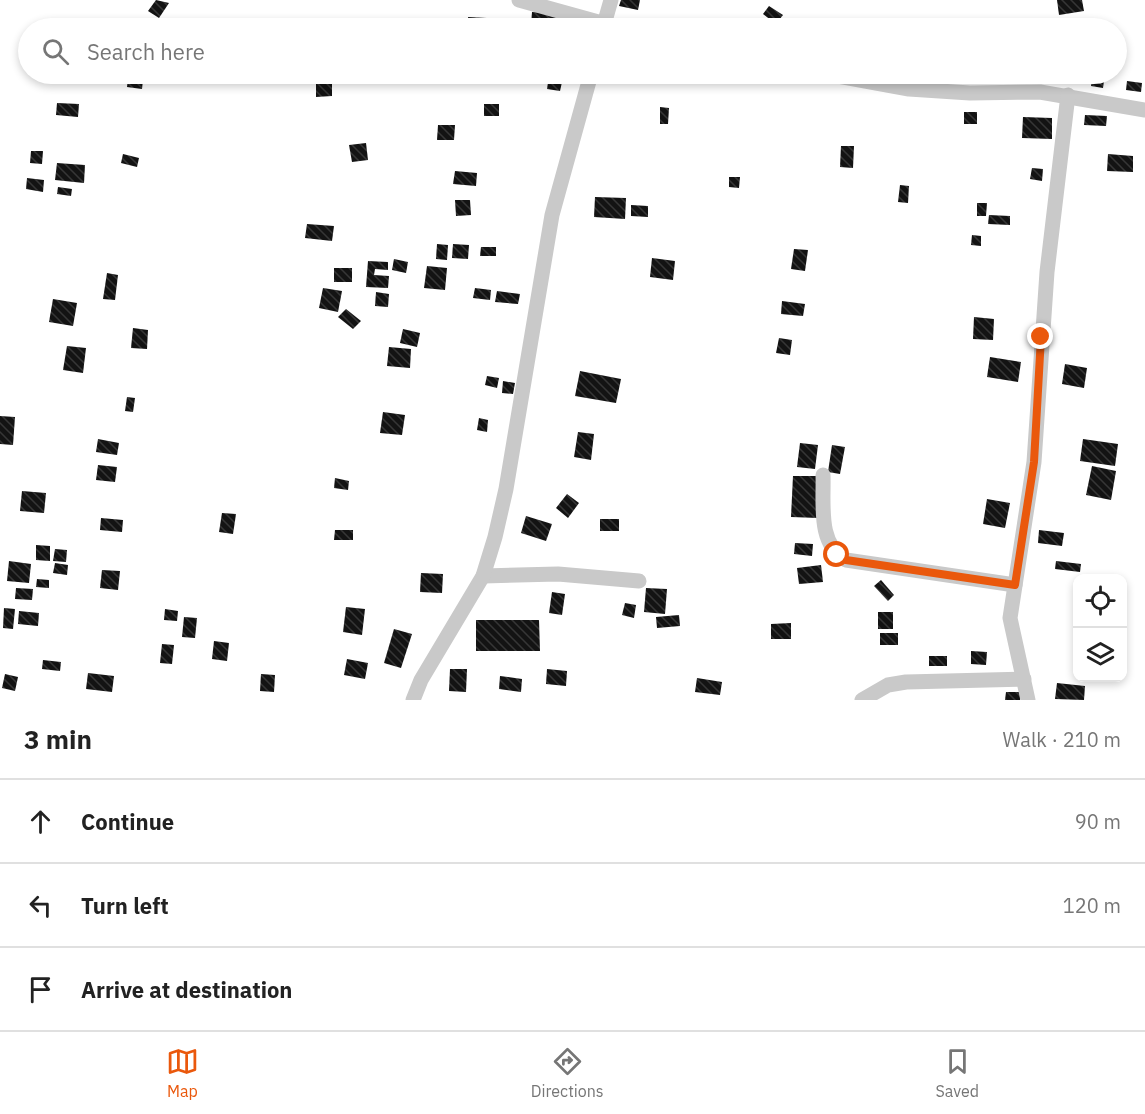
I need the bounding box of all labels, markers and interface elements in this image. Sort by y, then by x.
search box [18,18,1127,84]
icon: search [39,35,72,68]
text: Search here [87,37,205,66]
route end [1027,323,1053,349]
route start [823,541,849,567]
map controls [1073,574,1127,682]
button: locate [1073,574,1127,628]
button: layers [1073,628,1127,682]
text: 3 min [24,722,92,756]
text: Walk · 210 m [1003,726,1121,753]
icon: ahead [24,805,57,838]
text: Continue [81,807,174,836]
text: 90 m [1075,808,1121,835]
icon: left [24,889,57,922]
text: Turn left [81,891,169,920]
text: 120 m [1063,892,1121,919]
icon: arrive [24,973,57,1006]
text: Arrive at destination [81,975,292,1004]
tab: Map [166,1045,199,1101]
tab: Directions [531,1045,604,1101]
tab: Saved [936,1045,979,1101]

